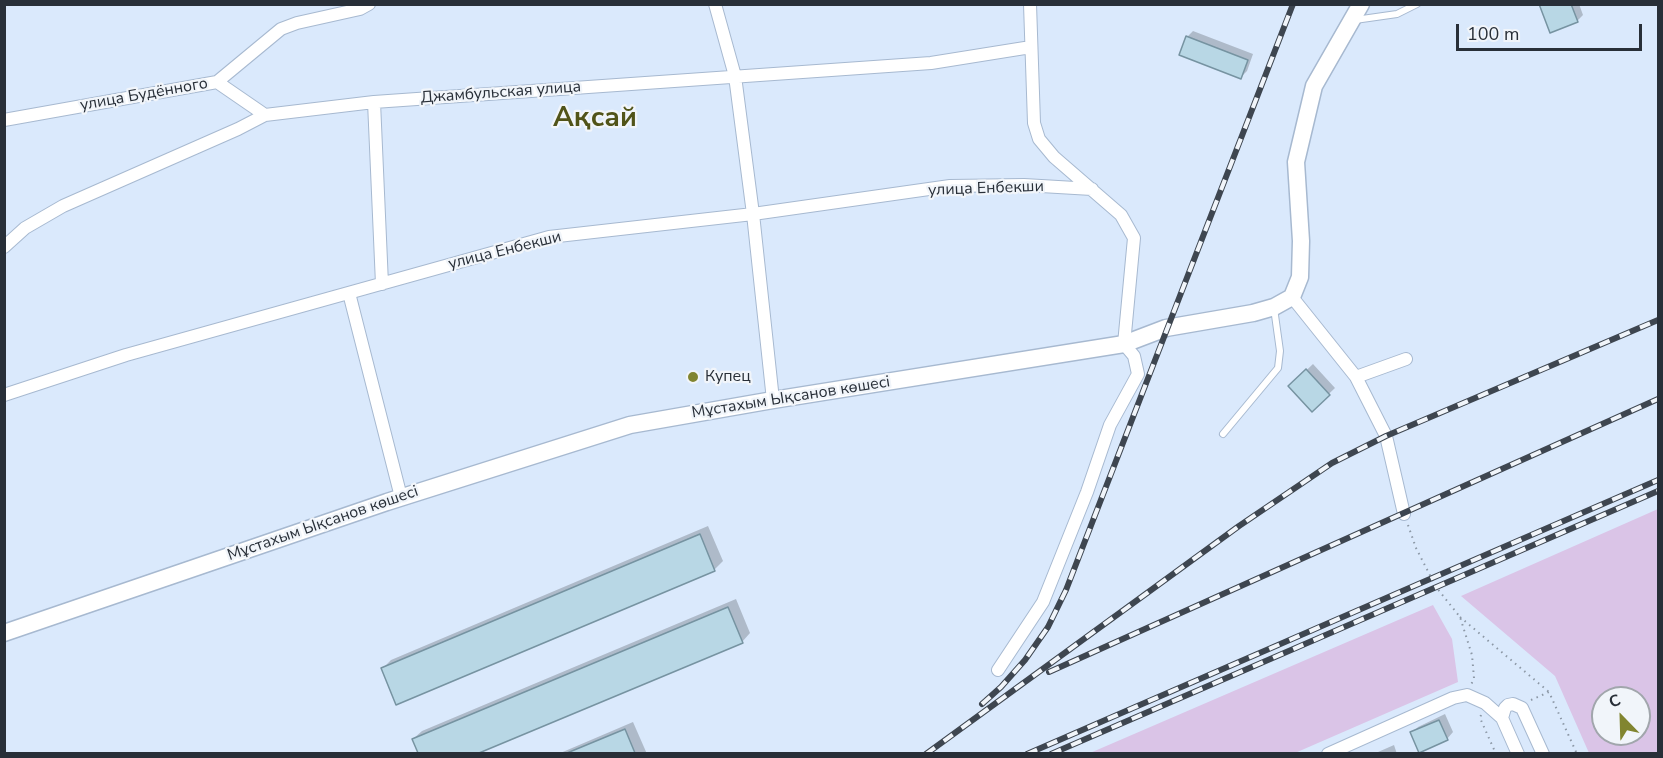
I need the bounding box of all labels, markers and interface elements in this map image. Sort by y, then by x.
scale bar [1459,12,1645,50]
text: 100 m [1467,22,1519,46]
street label: улица Будённого [79,74,209,116]
street label: Джамбульская улица [420,78,582,108]
district label: Ақсай [553,102,637,136]
street label: улица Енбекши [928,177,1044,201]
street label: улица Енбекши [447,228,563,274]
place label: Купец [705,367,751,387]
marker: Купец [686,370,700,384]
street label: Мұстахым Ықсанов көшесі [690,373,892,423]
street label: Мұстахым Ықсанов көшесі [225,482,421,566]
north arrow [1591,686,1651,746]
text: С [1605,689,1624,714]

